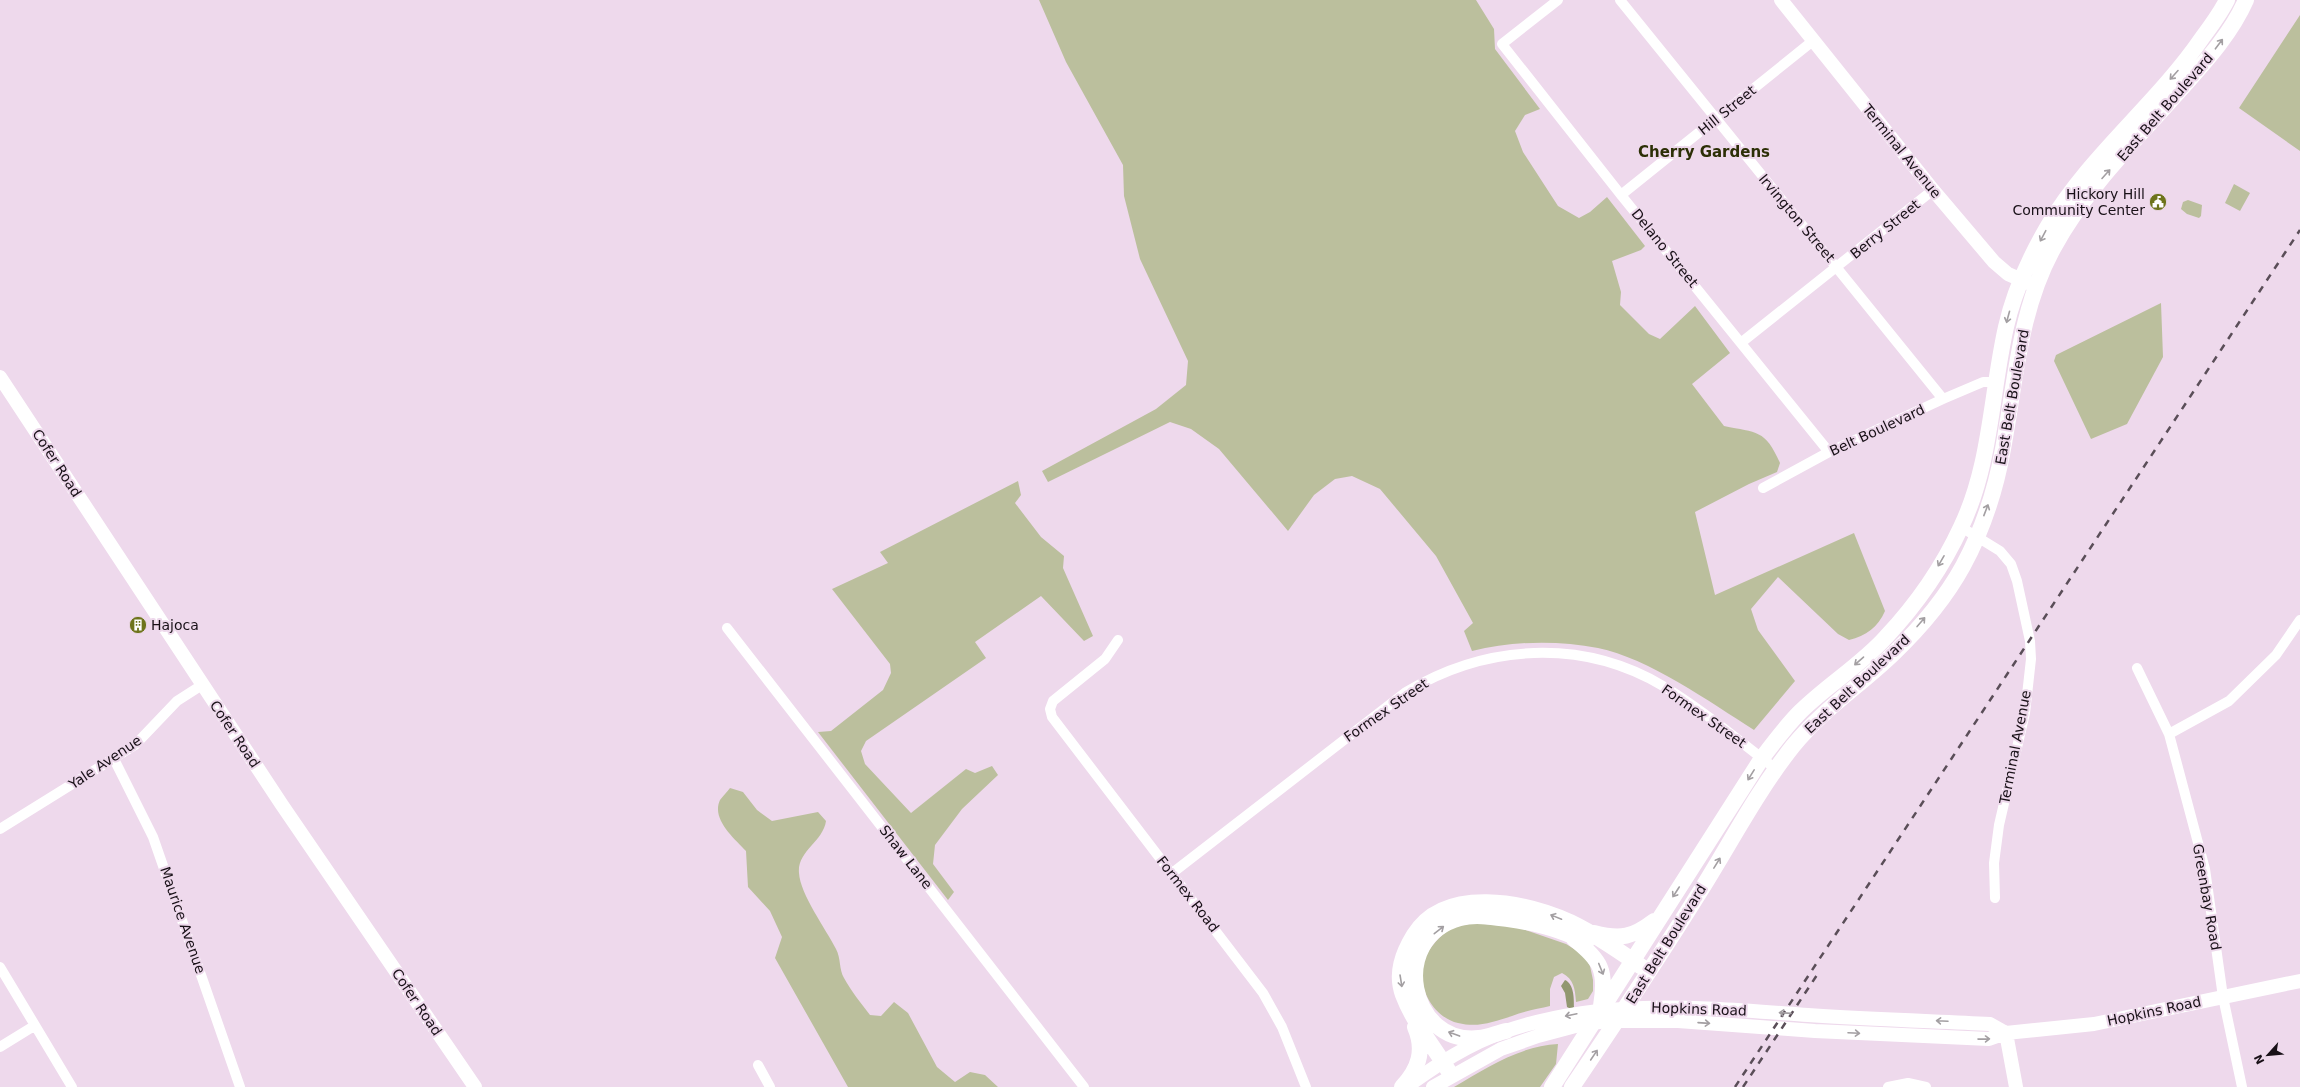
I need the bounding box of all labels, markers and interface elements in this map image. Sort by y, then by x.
one-way arrow [2214,38,2223,49]
street label: East Belt Boulevard [2114,50,2216,164]
one-way arrow [2169,70,2179,80]
street label: Hill Street [1695,82,1759,138]
street label: Terminal Avenue [1859,100,1945,201]
district label: Cherry Gardens [1638,143,1770,161]
one-way arrow [2102,169,2111,179]
street label: Irvington Street [1756,171,1839,266]
place label: Hickory Hill Community Center [2012,186,2145,218]
public building icon: Hickory Hill Community Center [2148,192,2168,212]
street label: Berry Street [1847,196,1923,262]
street label: Delano Street [1628,206,1702,291]
one-way arrow [2039,230,2046,242]
one-way arrow [2004,310,2012,323]
street label: East Belt Boulevard [1992,328,2032,466]
street label: Belt Boulevard [1827,401,1927,459]
street label: Cofer Road [29,426,85,500]
one-way arrow [1982,505,1990,517]
one-way arrow [1937,555,1945,567]
building icon: Hajoca [128,615,148,635]
place label: Hajoca [151,617,199,633]
one-way arrow [1917,617,1926,627]
street label: East Belt Boulevard [1801,631,1913,737]
one-way arrow [1854,656,1865,665]
street label: Formex Street [1341,675,1432,745]
street label: Formex Street [1659,681,1750,751]
street label: Terminal Avenue [1996,689,2034,806]
street label: Cofer Road [207,698,263,770]
street label: Yale Avenue [65,732,144,793]
one-way arrow [1747,769,1755,780]
street label: Shaw Lane [876,822,936,892]
street label: Greenbay Road [2190,843,2224,951]
street label: Formex Road [1154,853,1222,935]
one-way arrow [1714,857,1722,869]
street label: Maurice Avenue [157,864,209,976]
street label: East Belt Boulevard [1623,881,1709,1007]
one-way arrow [1672,886,1680,898]
one-way arrow [1551,912,1563,920]
one-way arrow [1433,925,1444,934]
one-way arrow [1597,963,1605,975]
street label: Cofer Road [389,966,445,1038]
one-way arrow [1397,974,1405,987]
street label: Hopkins Road [2106,993,2202,1029]
street label: Hopkins Road [1651,999,1747,1019]
one-way arrow [1779,1010,1792,1017]
one-way arrow [1565,1011,1578,1019]
one-way arrow [1936,1018,1949,1025]
one-way arrow [1697,1019,1710,1026]
one-way arrow [1449,1029,1461,1037]
one-way arrow [1847,1030,1860,1037]
one-way arrow [1977,1035,1990,1043]
north arrow [2248,1035,2288,1075]
one-way arrow [1590,1049,1598,1060]
text: N [2252,1052,2267,1066]

